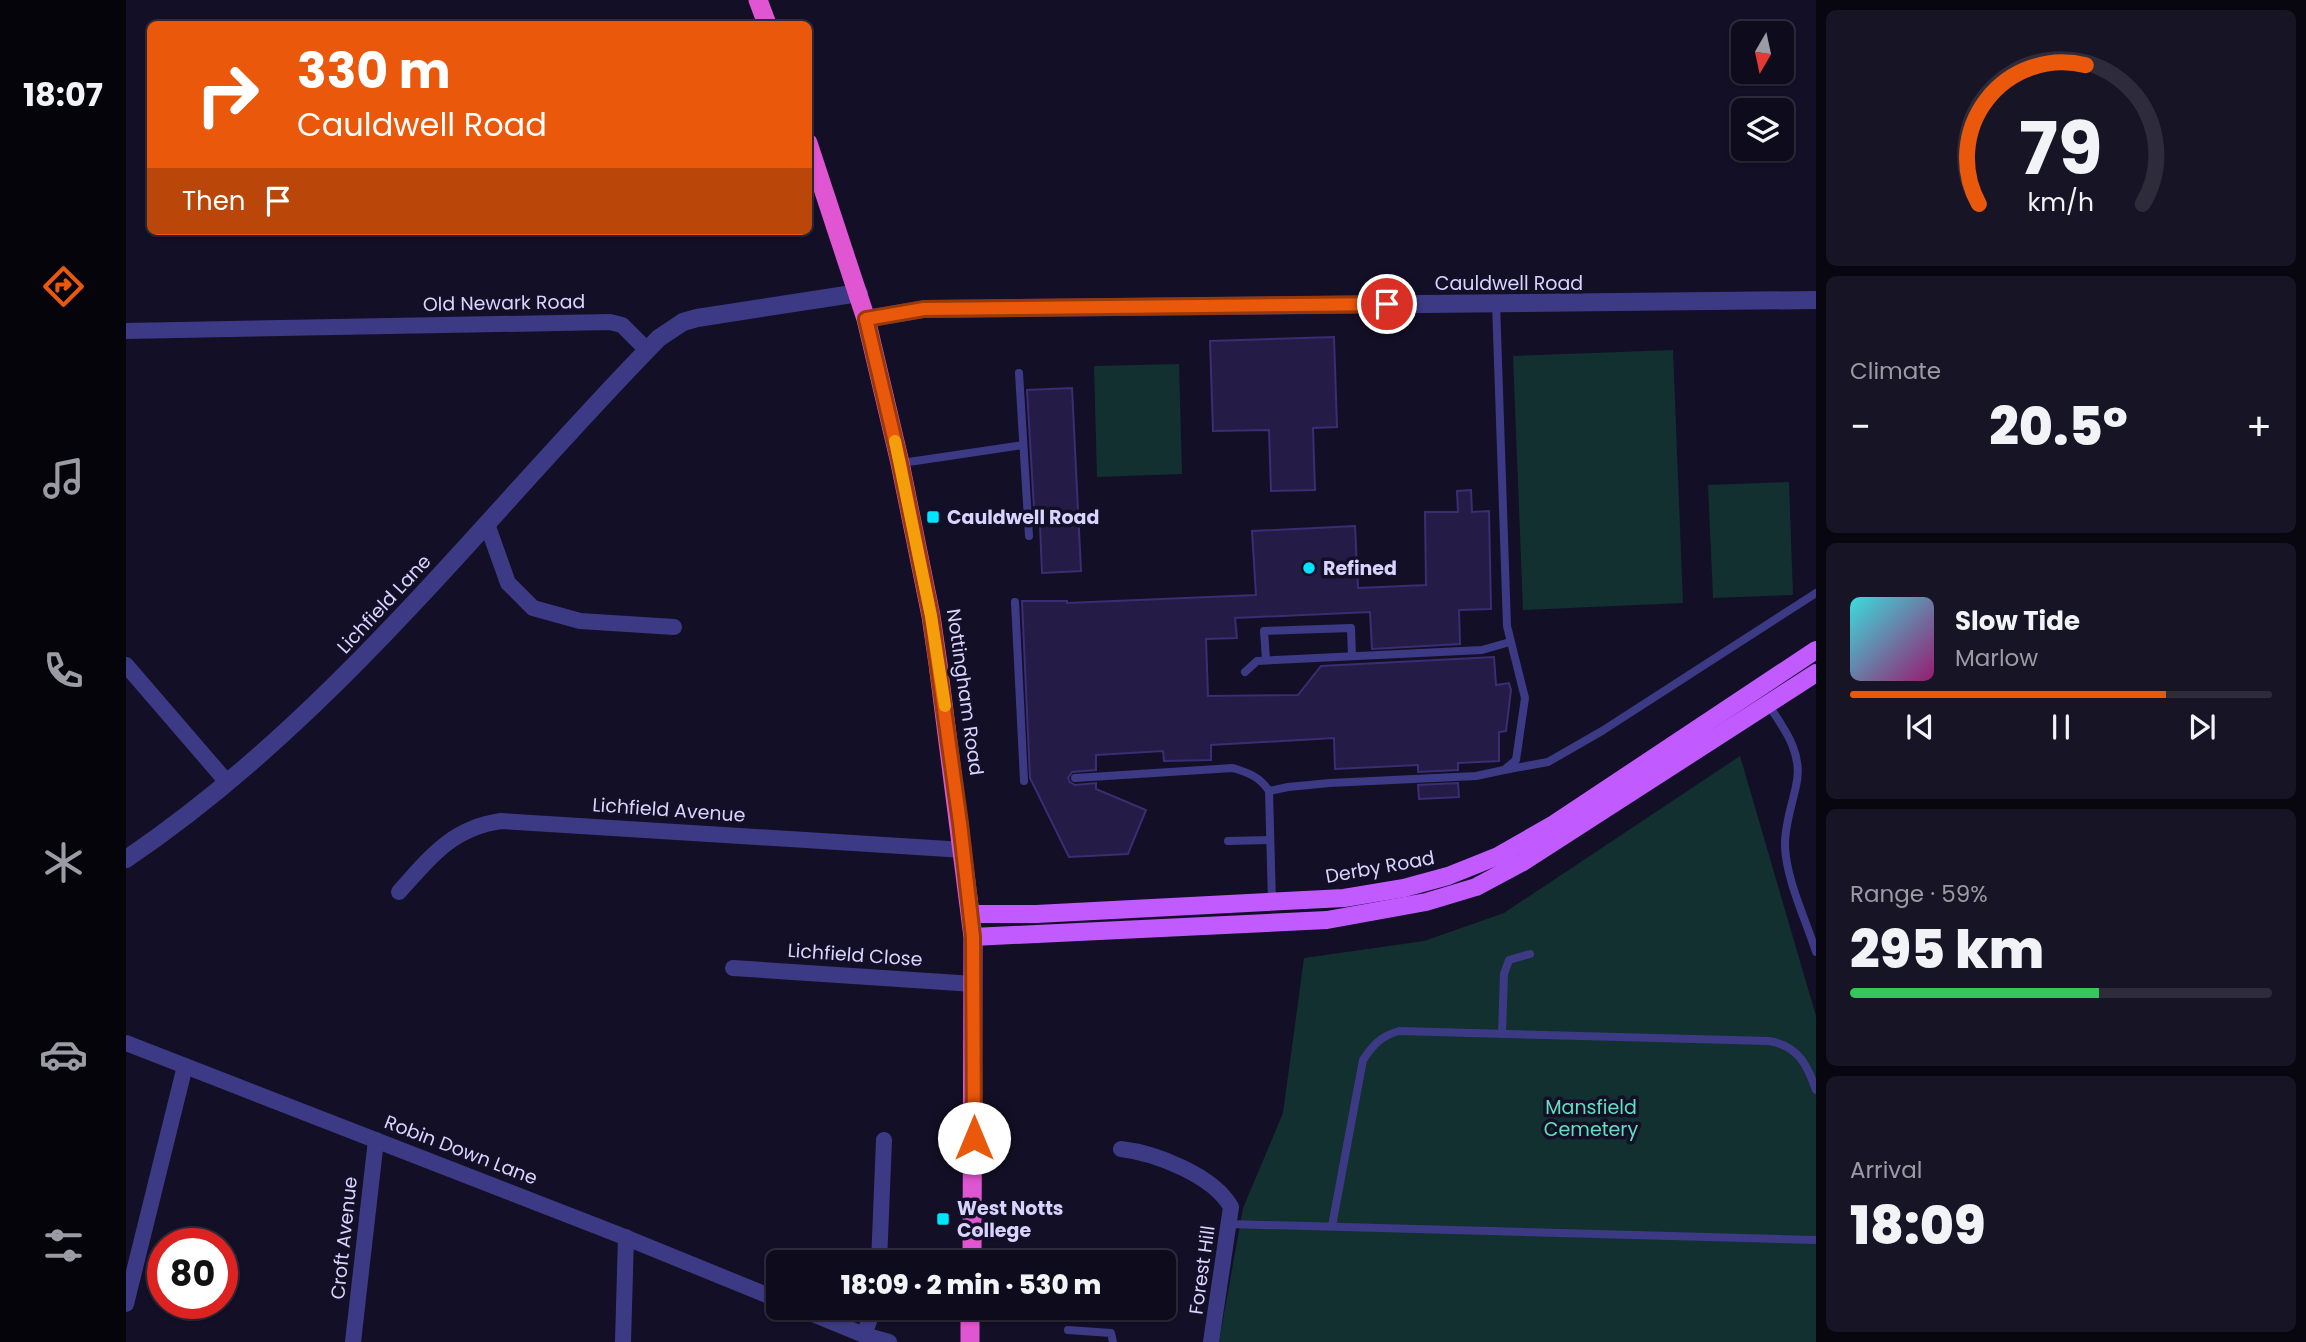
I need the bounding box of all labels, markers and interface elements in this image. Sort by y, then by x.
north arrow [1731,21,1794,84]
map controls [1731,21,1794,161]
text: 330 m [297,37,451,105]
icon: right [182,49,273,140]
text: 18:07 [23,72,103,117]
button: layers [1731,98,1794,161]
text: 79 [2019,99,2103,200]
text: Cauldwell Road [297,102,547,147]
icon: arrive [259,182,297,220]
text: Then [182,183,245,219]
text: km/h [2028,185,2094,220]
icon: directions [39,262,88,311]
street label: Cauldwell Road [1435,270,1583,297]
pin [1357,274,1417,334]
icon: arrive [1368,285,1406,323]
street label: Old Newark Road [423,288,585,318]
text: Climate [1850,355,1941,387]
text: 20.5° [1989,390,2128,463]
text: − [1850,400,1871,453]
text: + [2246,400,2272,453]
icon: music [39,454,88,503]
place label: Cauldwell Road [947,504,1099,531]
marker: Cauldwell Road [925,509,941,525]
street label: Lichfield Lane [331,548,437,660]
place label: Refined [1323,555,1397,582]
marker: Refined [1301,560,1317,576]
text: Slow Tide [1955,603,2080,639]
street label: Nottingham Road [940,607,990,777]
text: Marlow [1955,642,2038,674]
icon: phone [39,646,88,695]
icon: previous [1901,708,1939,746]
icon: pause [2042,708,2080,746]
icon: next [2183,708,2221,746]
street label: Lichfield Avenue [592,791,746,829]
icon: climate [39,838,88,887]
street label: Derby Road [1323,844,1437,890]
text: Range · 59% [1850,878,1988,910]
text: 295 km [1850,913,2044,986]
street label: Lichfield Close [787,937,923,973]
icon: car [39,1030,88,1079]
park label: Mansfield Cemetery [1544,1094,1638,1143]
position arrow [937,1101,1011,1175]
street label: Robin Down Lane [381,1108,541,1192]
text: Arrival [1850,1154,1922,1186]
street label: Croft Avenue [324,1175,364,1301]
text: 18:09 [1850,1189,1985,1262]
place label: West Notts College [957,1195,1063,1244]
marker: West Notts College [935,1211,951,1227]
icon: filters [39,1221,88,1270]
street label: Forest Hill [1182,1224,1222,1316]
speed limit sign: 80 [147,1228,238,1319]
text: 18:09 · 2 min · 530 m [841,1267,1101,1303]

